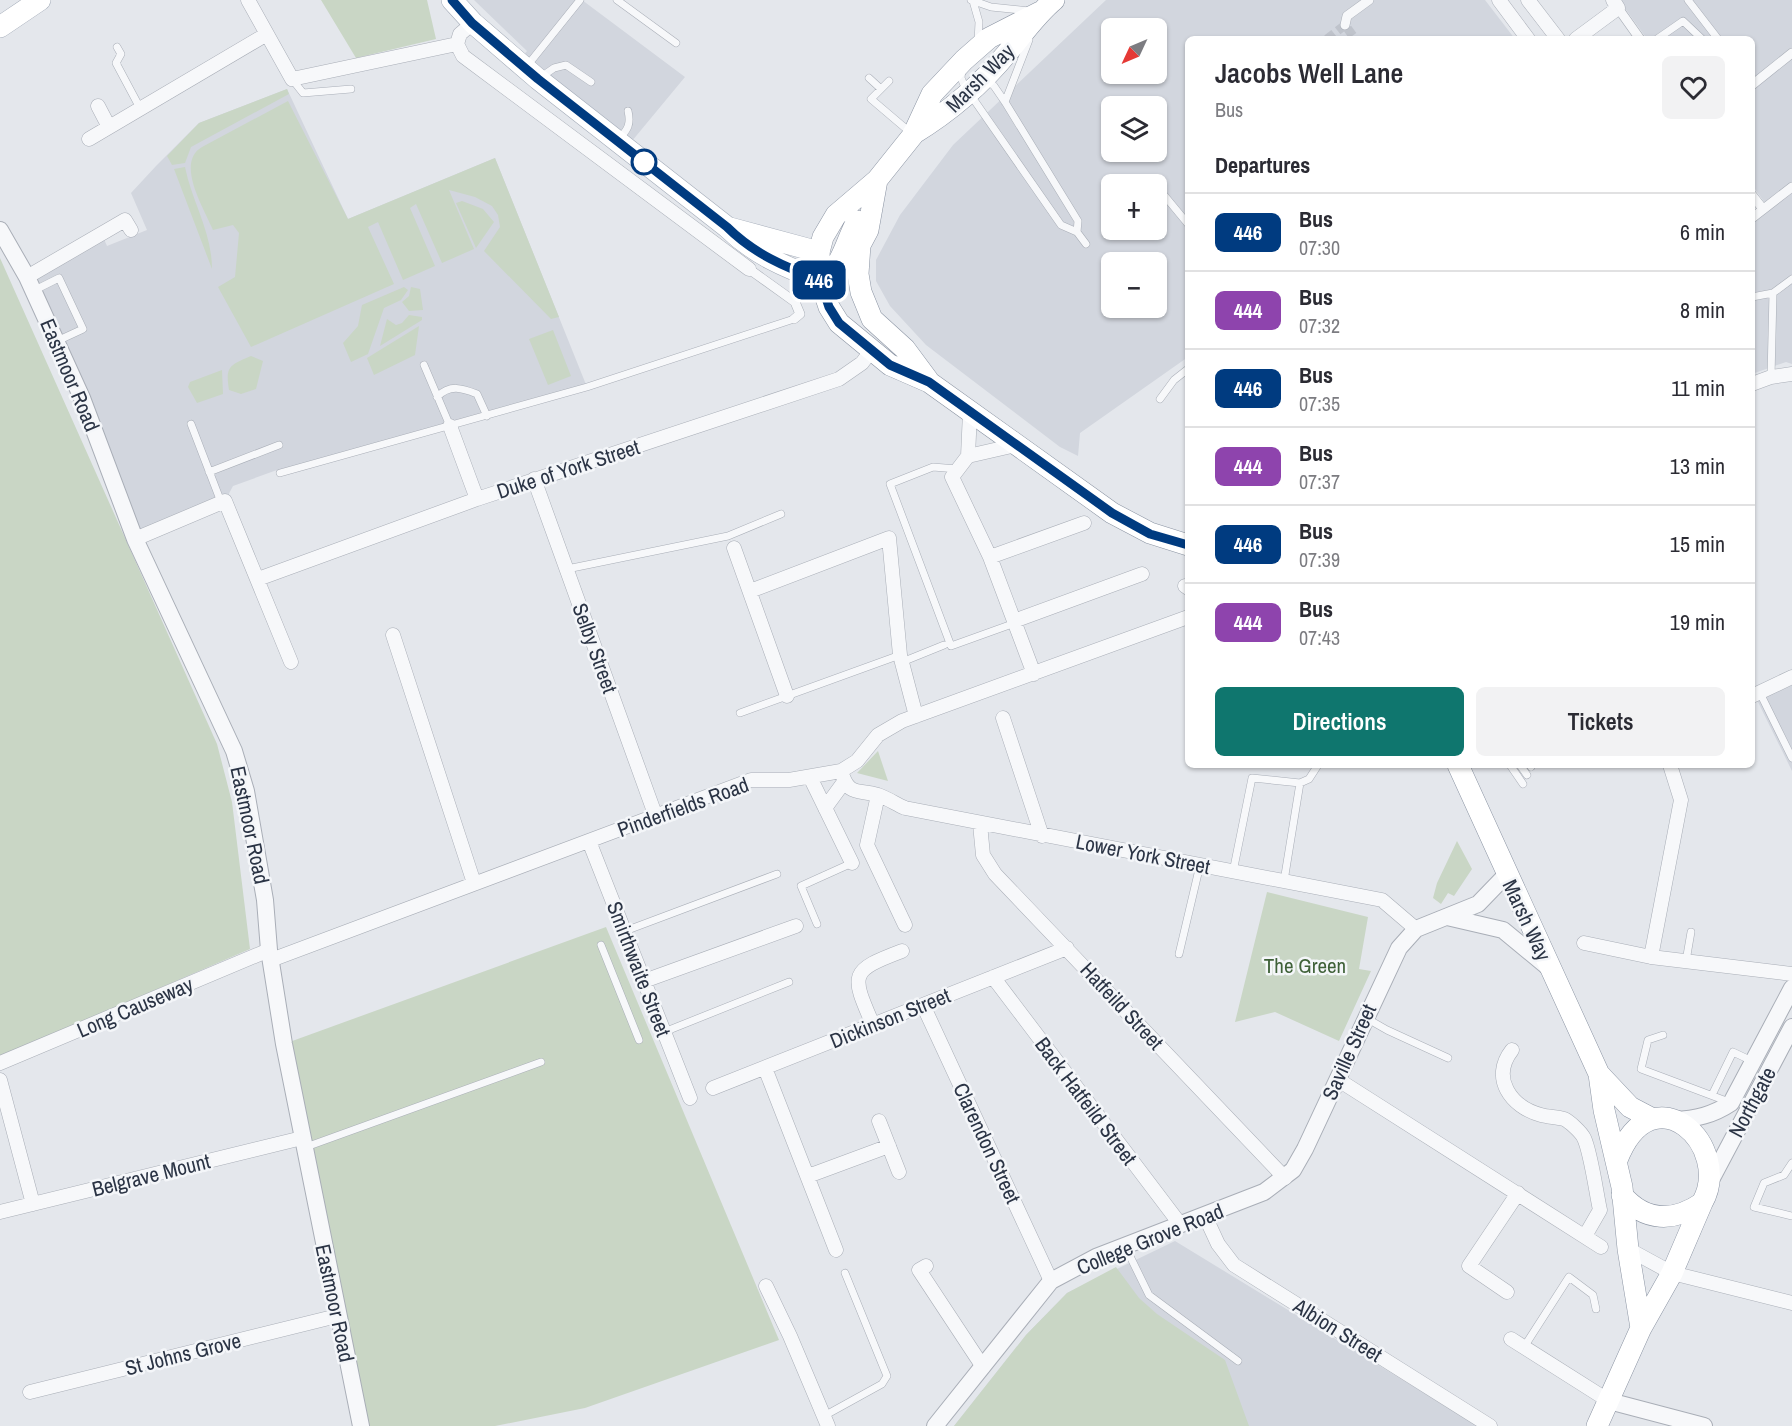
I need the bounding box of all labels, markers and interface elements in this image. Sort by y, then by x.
north arrow [1101,18,1167,84]
map controls [1101,18,1167,318]
street label: Marsh Way [939,37,1021,119]
text: Jacobs Well Lane [1215,54,1403,92]
button: heart [1662,56,1725,119]
button: layers [1101,96,1167,162]
text: Bus [1215,96,1243,123]
unlabelled marker [631,149,657,175]
text: Departures [1215,150,1310,180]
button: + [1101,174,1167,240]
text: Bus [1299,204,1333,234]
text: 6 min [1680,217,1725,247]
text: 446 [1234,218,1262,247]
text: 07:30 [1299,234,1340,261]
button: − [1101,252,1167,318]
line badge: 446 [784,260,854,300]
text: 446 [805,266,833,295]
text: Bus [1299,282,1333,312]
text: 8 min [1680,295,1725,325]
text: 444 [1234,296,1262,325]
text: 07:32 [1299,312,1340,339]
street label: Eastmoor Road [33,314,107,436]
text: Bus [1299,360,1333,390]
text: 11 min [1671,373,1725,403]
text: 446 [1234,374,1262,403]
text: 07:35 [1299,390,1340,417]
street label: Duke of York Street [493,432,643,506]
text: Bus [1299,438,1333,468]
text: 13 min [1670,451,1725,481]
text: 444 [1234,452,1262,481]
text: 07:37 [1299,468,1340,495]
text: Bus [1299,516,1333,546]
text: 15 min [1670,529,1725,559]
text: 446 [1234,530,1262,559]
text: 07:39 [1299,546,1340,573]
text: Bus [1299,594,1333,624]
street label: Selby Street [565,599,625,697]
text: 19 min [1670,607,1725,637]
text: 444 [1234,608,1262,637]
text: 07:43 [1299,624,1340,651]
button: Directions [1215,687,1464,756]
button: Tickets [1476,687,1725,756]
street label: Eastmoor Road [223,763,277,887]
street label: Pinderfields Road [613,770,753,844]
street label: Lower York Street [1073,827,1213,881]
street label: Marsh Way [1496,875,1559,966]
street label: Smirthwaite Street [600,897,678,1041]
park label: The Green [1264,951,1346,980]
street label: Hatfeild Street [1074,956,1170,1056]
street label: Long Causeway [73,969,198,1044]
street label: Dickinson Street [826,981,955,1055]
street label: Saville Street [1315,999,1383,1105]
street label: Back Hatfeild Street [1028,1031,1144,1171]
street label: Northgate [1721,1062,1783,1142]
street label: Clarendon Street [946,1078,1028,1208]
street label: Belgrave Mount [89,1146,213,1204]
street label: College Grove Road [1072,1196,1228,1282]
street label: Eastmoor Road [308,1241,362,1365]
street label: Albion Street [1287,1291,1388,1369]
street label: St Johns Grove [122,1326,244,1382]

